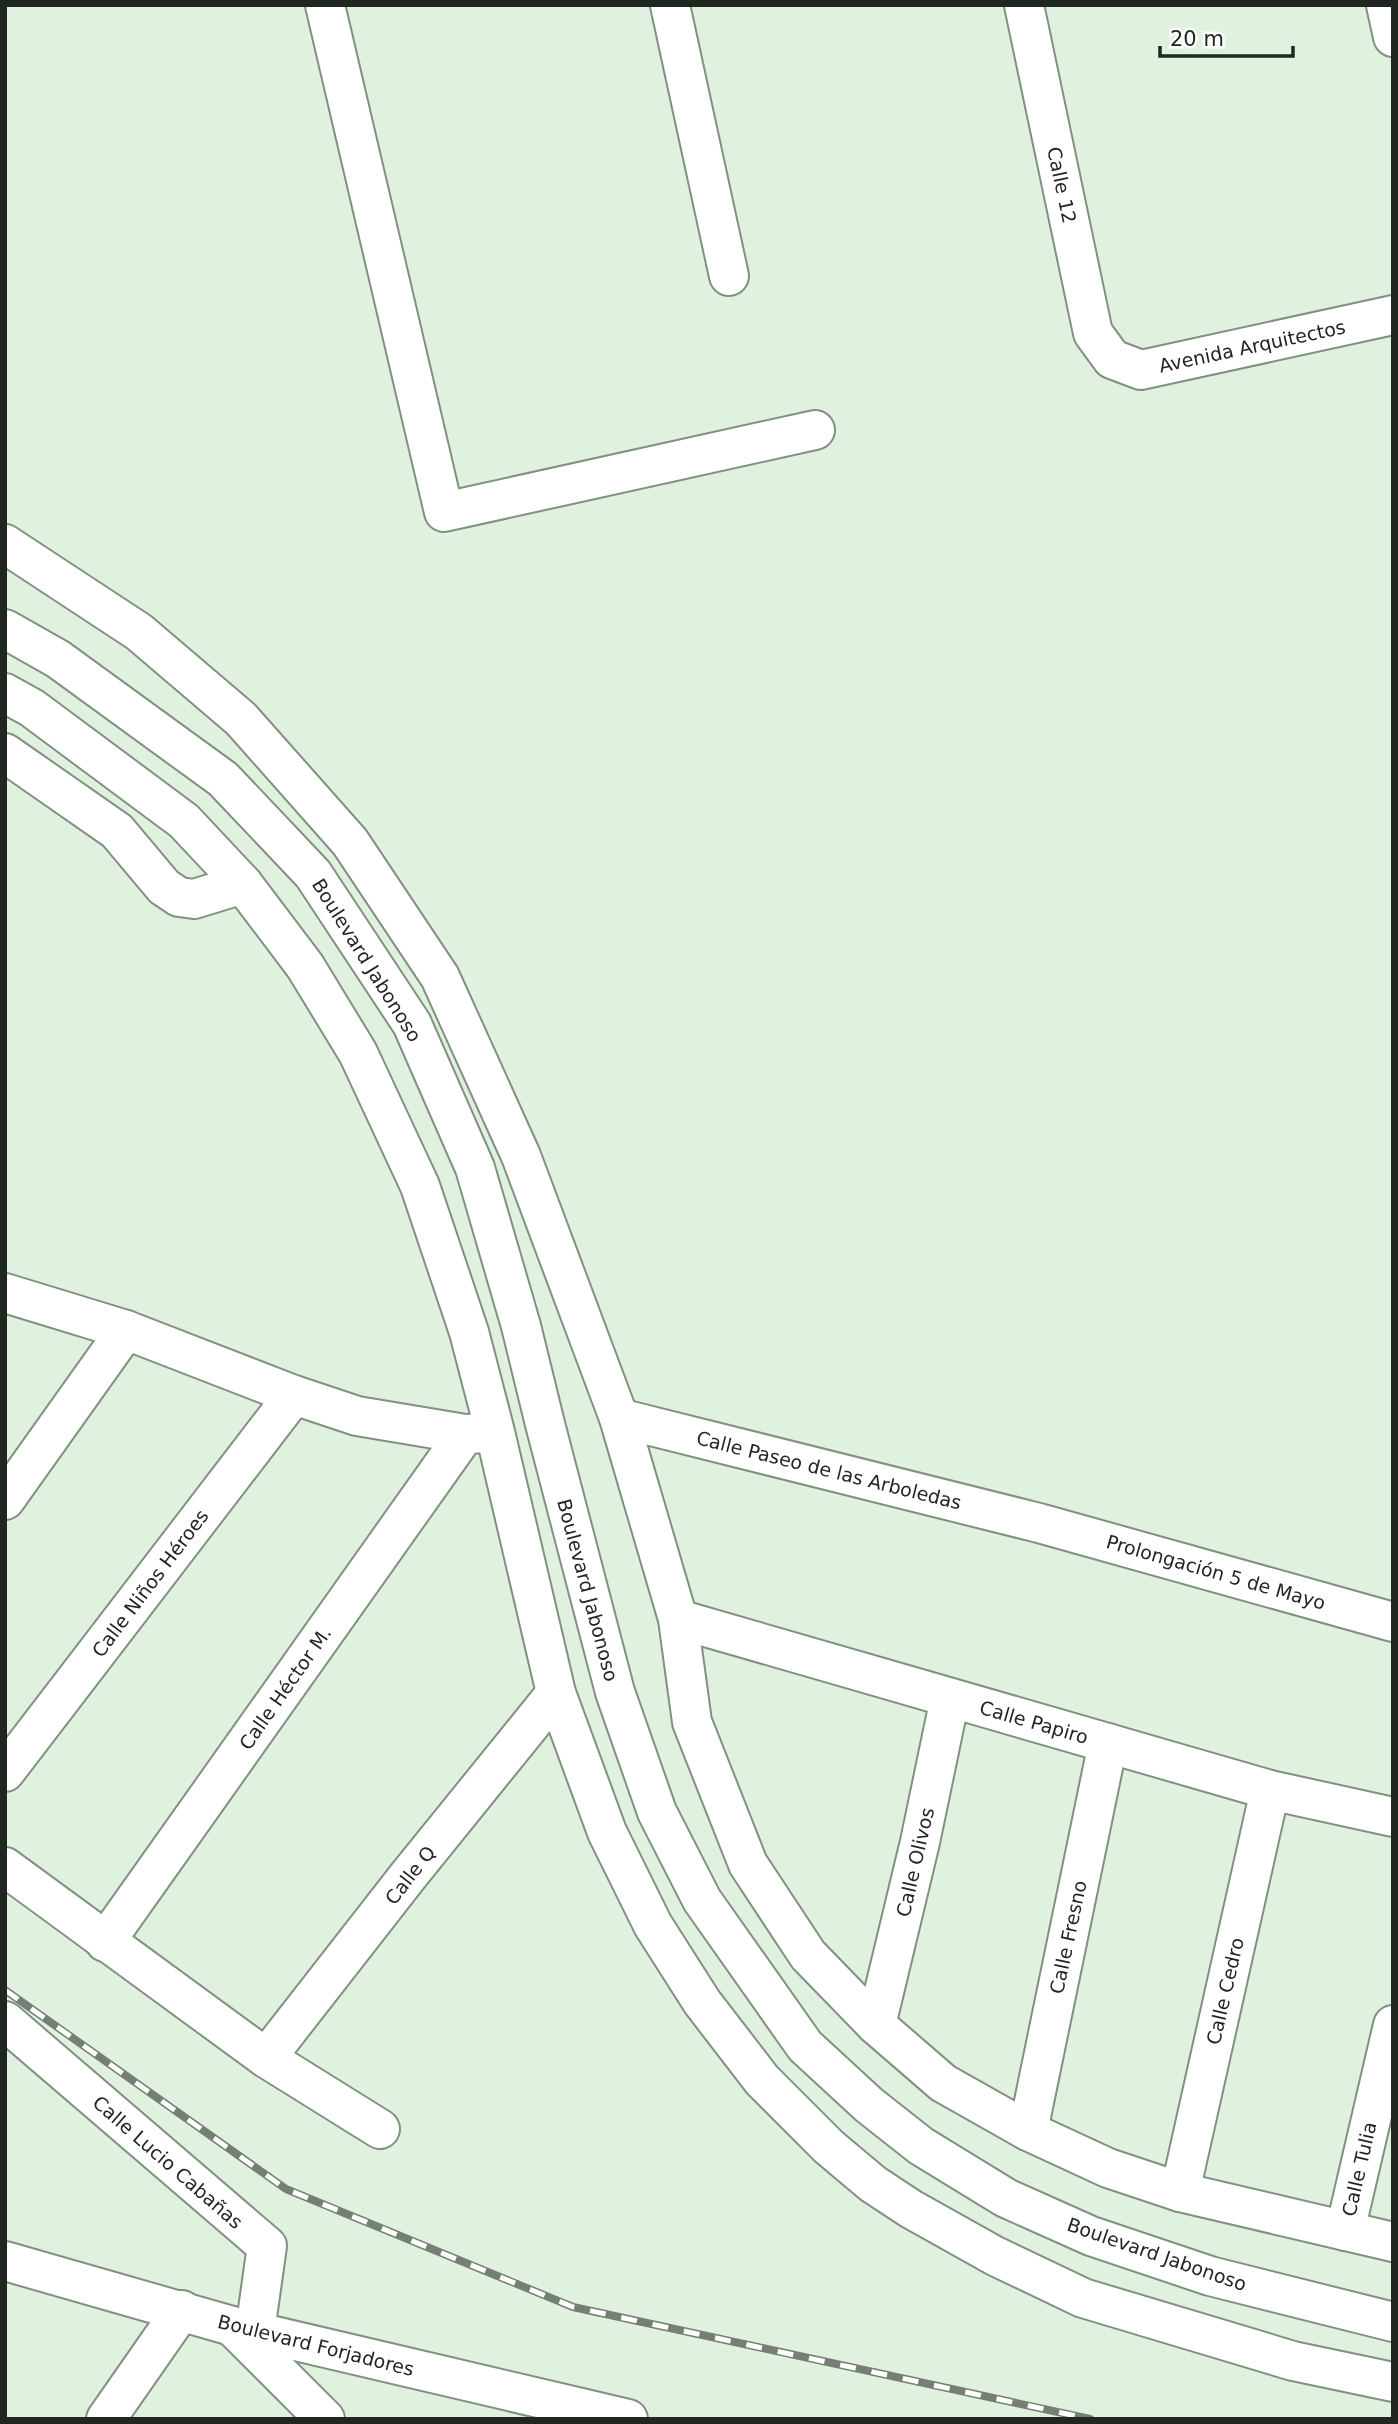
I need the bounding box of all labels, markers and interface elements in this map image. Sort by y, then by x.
scale bar [1160,14,1293,58]
text: 20 m [1170,27,1224,51]
street label: Calle 12 [1043,145,1081,225]
street label: Avenida Arquitectos [1157,315,1347,377]
street label: Boulevard Jabonoso [308,874,426,1046]
street label: Calle Paseo de las Arboledas [694,1426,964,1514]
street label: Boulevard Jabonoso [553,1496,623,1684]
street label: Calle Niños Héroes [87,1505,213,1661]
street label: Prolongación 5 de Mayo [1104,1530,1328,1614]
street label: Calle Héctor M. [234,1622,336,1754]
street label: Calle Papiro [977,1696,1091,1748]
street label: Calle Olivos [892,1805,938,1919]
street label: Calle Q [380,1841,440,1909]
street label: Calle Fresno [1045,1878,1091,1996]
street label: Calle Cedro [1202,1935,1248,2047]
street label: Calle Lucio Cabañas [89,2091,247,2233]
street label: Calle Tulia [1337,2120,1381,2218]
street label: Boulevard Jabonoso [1064,2213,1250,2295]
street label: Boulevard Forjadores [216,2310,416,2380]

